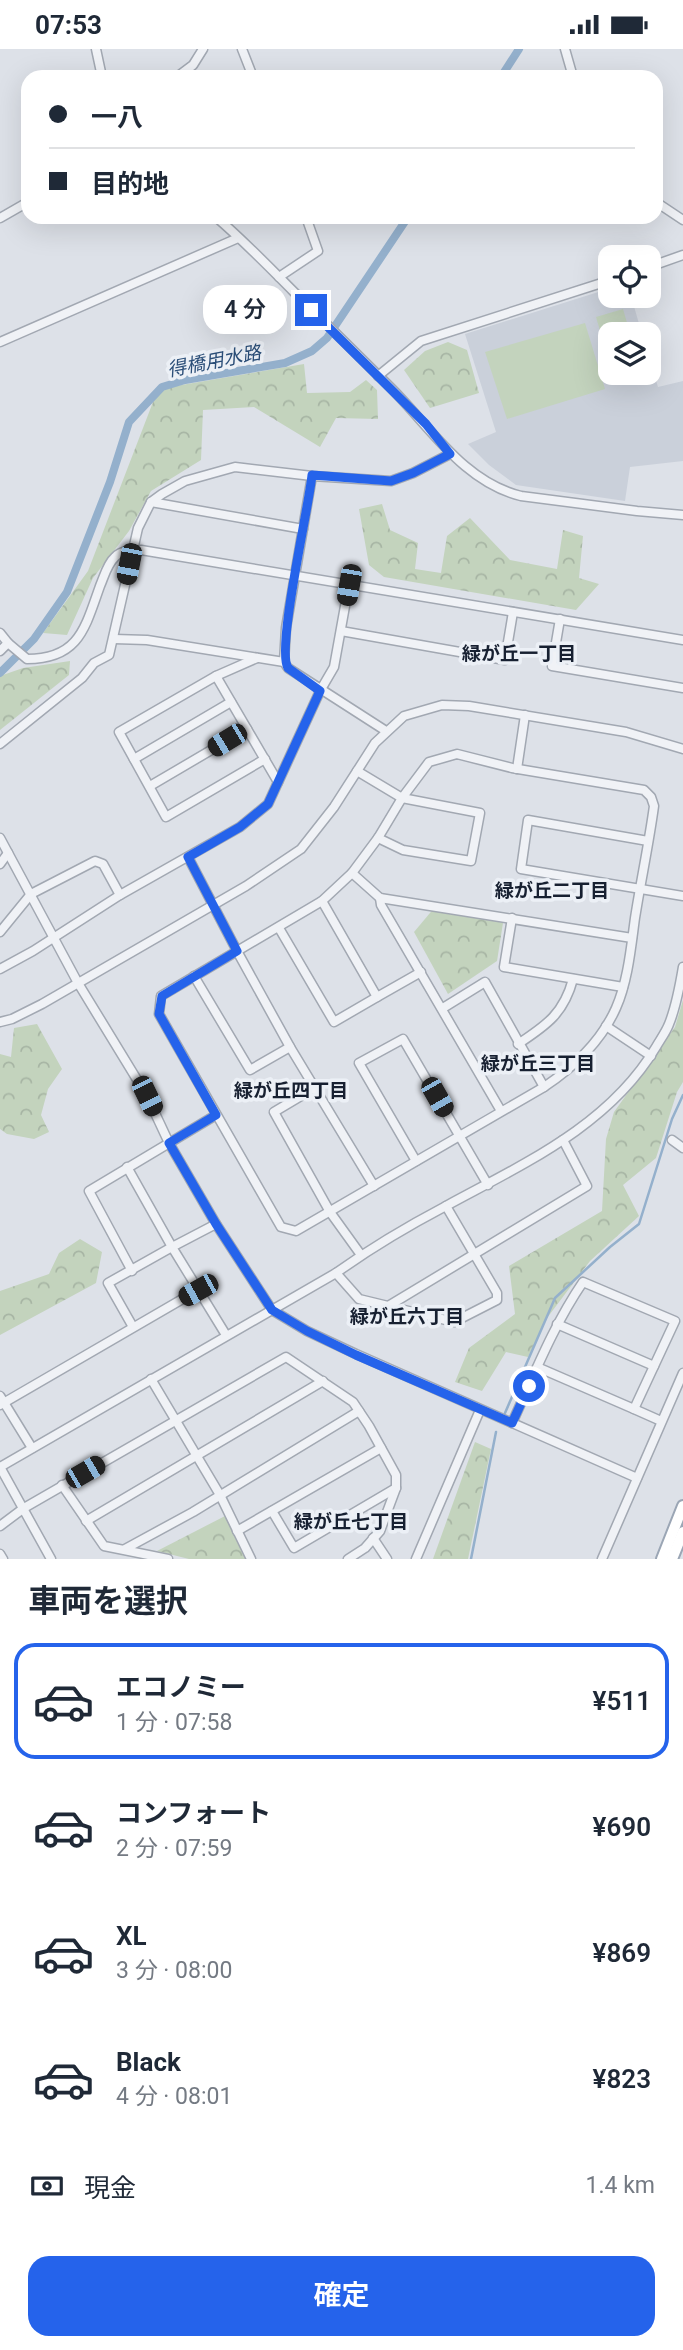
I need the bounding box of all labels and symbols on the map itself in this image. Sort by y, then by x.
callout: 4 分 [202,285,286,335]
route end [295,294,327,326]
water label: 得橋用水路 [165,340,265,381]
car [115,541,144,587]
car [336,562,363,608]
district label: 緑が丘一丁目 [462,642,576,665]
car [204,720,251,760]
district label: 緑が丘二丁目 [495,879,609,902]
district label: 緑が丘三丁目 [481,1052,595,1075]
car [129,1073,166,1119]
car [418,1074,457,1120]
district label: 緑が丘四丁目 [234,1079,348,1102]
car [175,1271,222,1309]
district label: 緑が丘六丁目 [350,1305,464,1328]
route start [513,1370,545,1402]
car [62,1452,109,1492]
district label: 緑が丘七丁目 [294,1510,408,1533]

